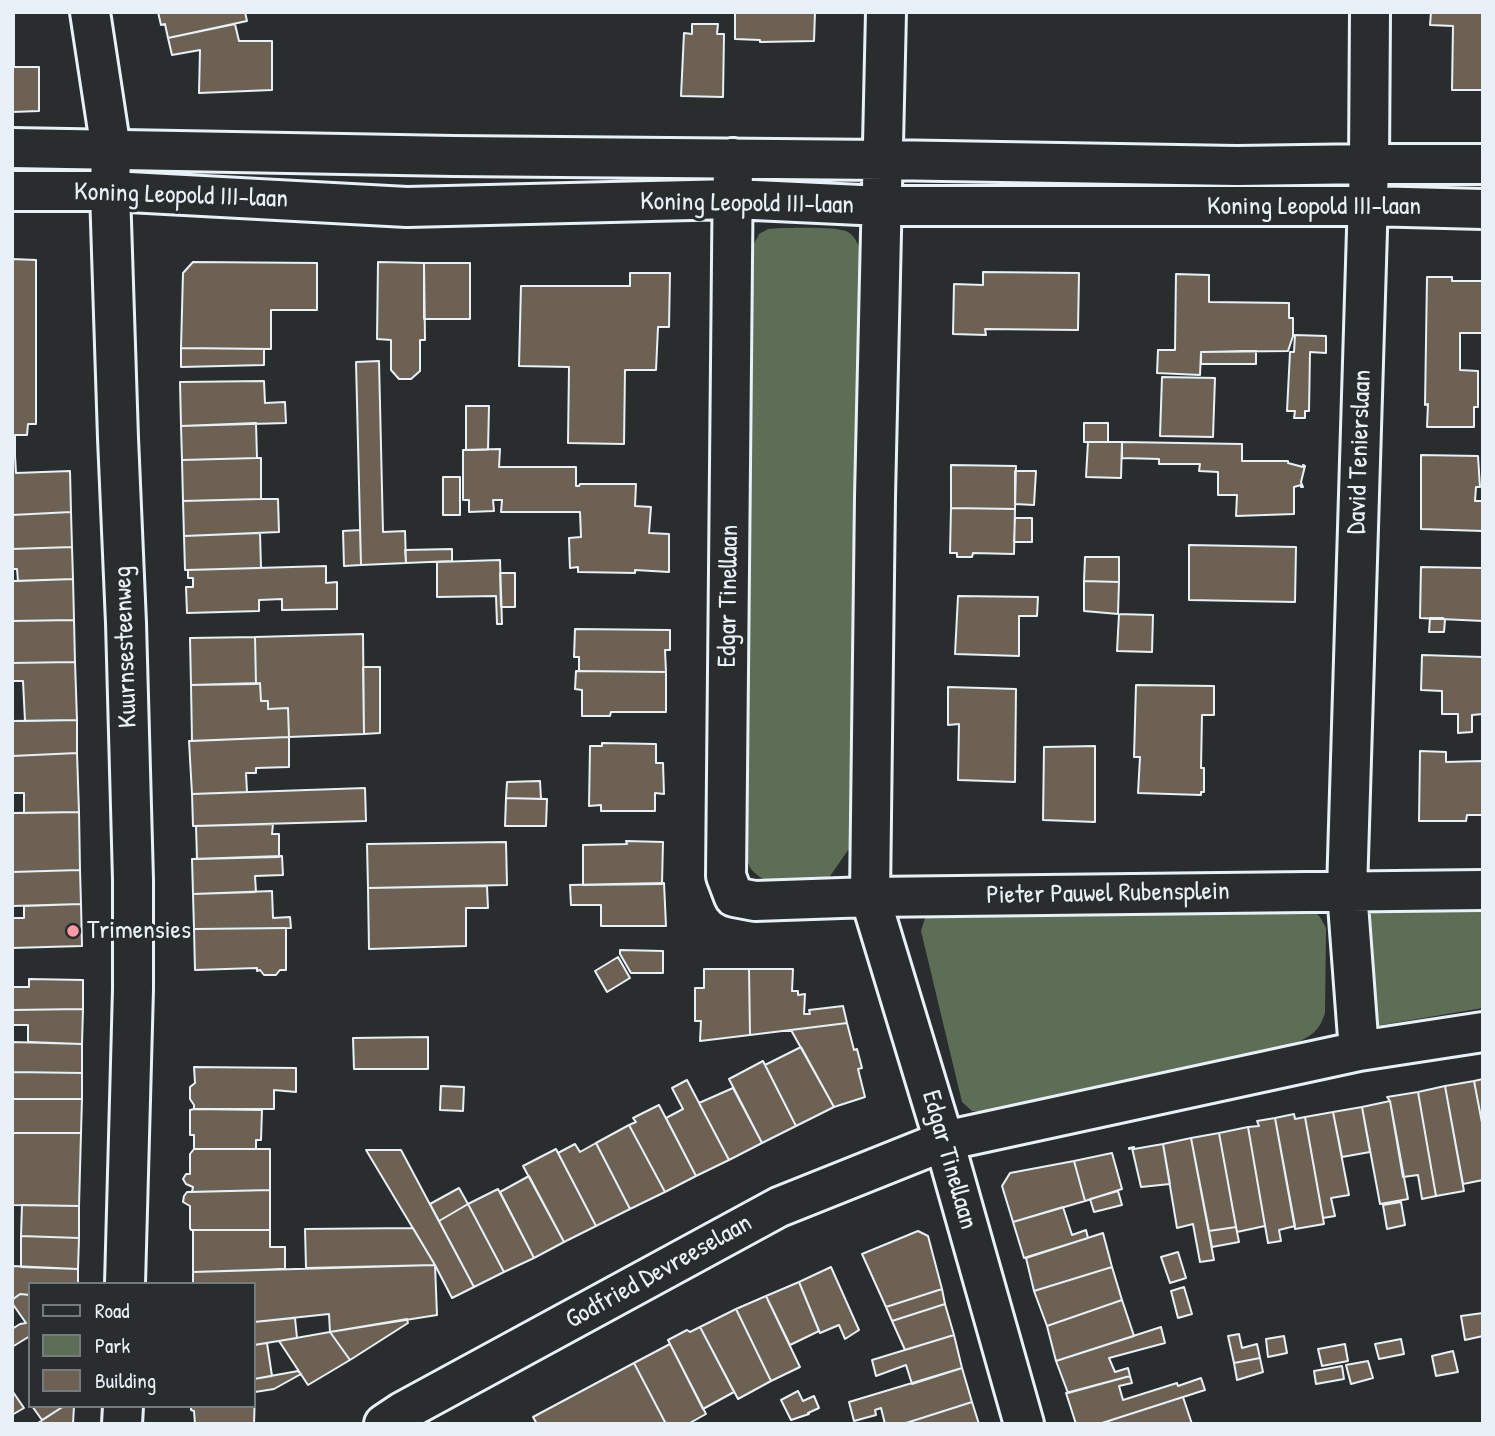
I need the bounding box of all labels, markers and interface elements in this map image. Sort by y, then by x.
street label: Koning Leopold III-laan [74,177,288,215]
street label: Koning Leopold III-laan [640,187,854,221]
street label: Koning Leopold III-laan [1207,191,1421,223]
street label: David Tenierslaan [1342,369,1378,535]
street label: Edgar Tinellaan [712,524,746,668]
street label: Kuurnsesteenweg [108,566,144,728]
street label: Pieter Pauwel Rubensplein [986,876,1230,912]
place label: Trimensies [87,915,191,947]
marker: Trimensies [65,923,81,939]
street label: Edgar Tinellaan [914,1087,984,1233]
street label: Godfried Devreeselaan [560,1208,758,1336]
legend [28,1282,256,1408]
text: Road [95,1296,129,1325]
text: Park [95,1331,130,1360]
text: Building [95,1366,156,1395]

